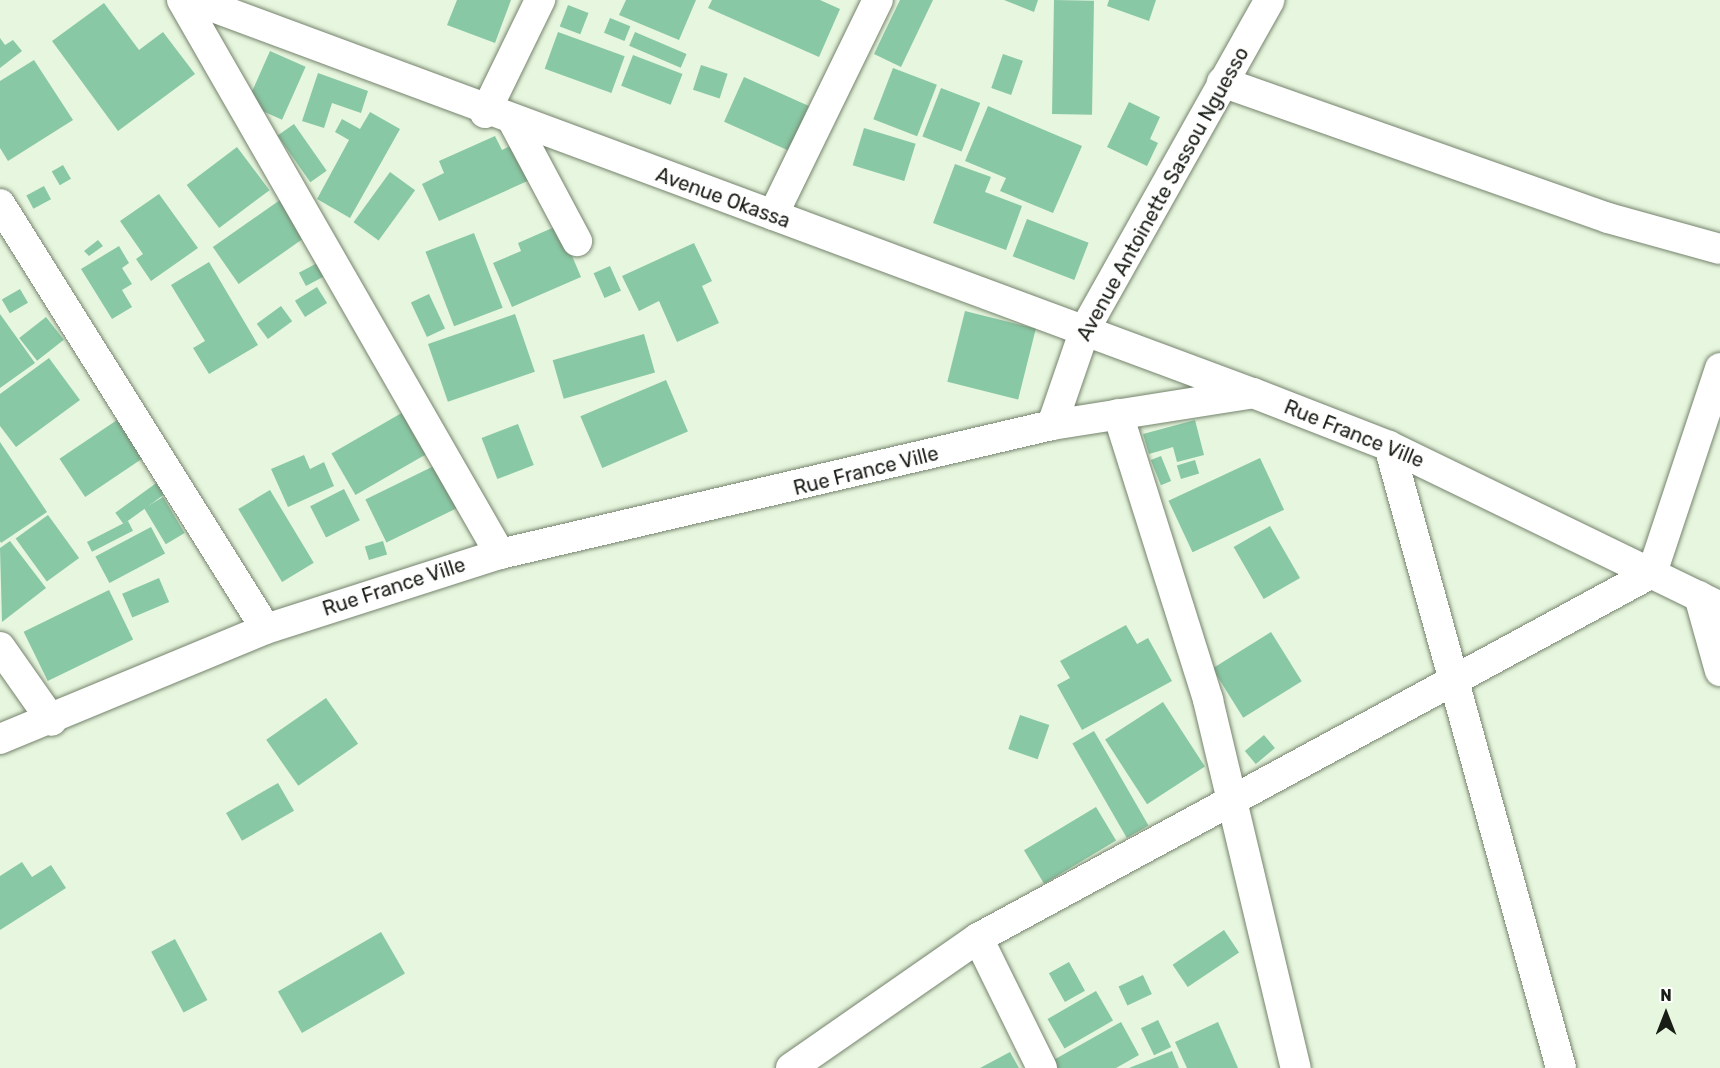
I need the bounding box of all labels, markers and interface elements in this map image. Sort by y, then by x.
street label: Avenue Antoinette Sassou Nguesso [1072,43,1254,345]
street label: Avenue Okassa [653,163,793,233]
street label: Rue France Ville [1280,395,1428,473]
street label: Rue France Ville [791,441,941,501]
street label: Rue France Ville [319,553,469,621]
north arrow [1636,984,1696,1044]
text: N [1660,986,1672,1005]

